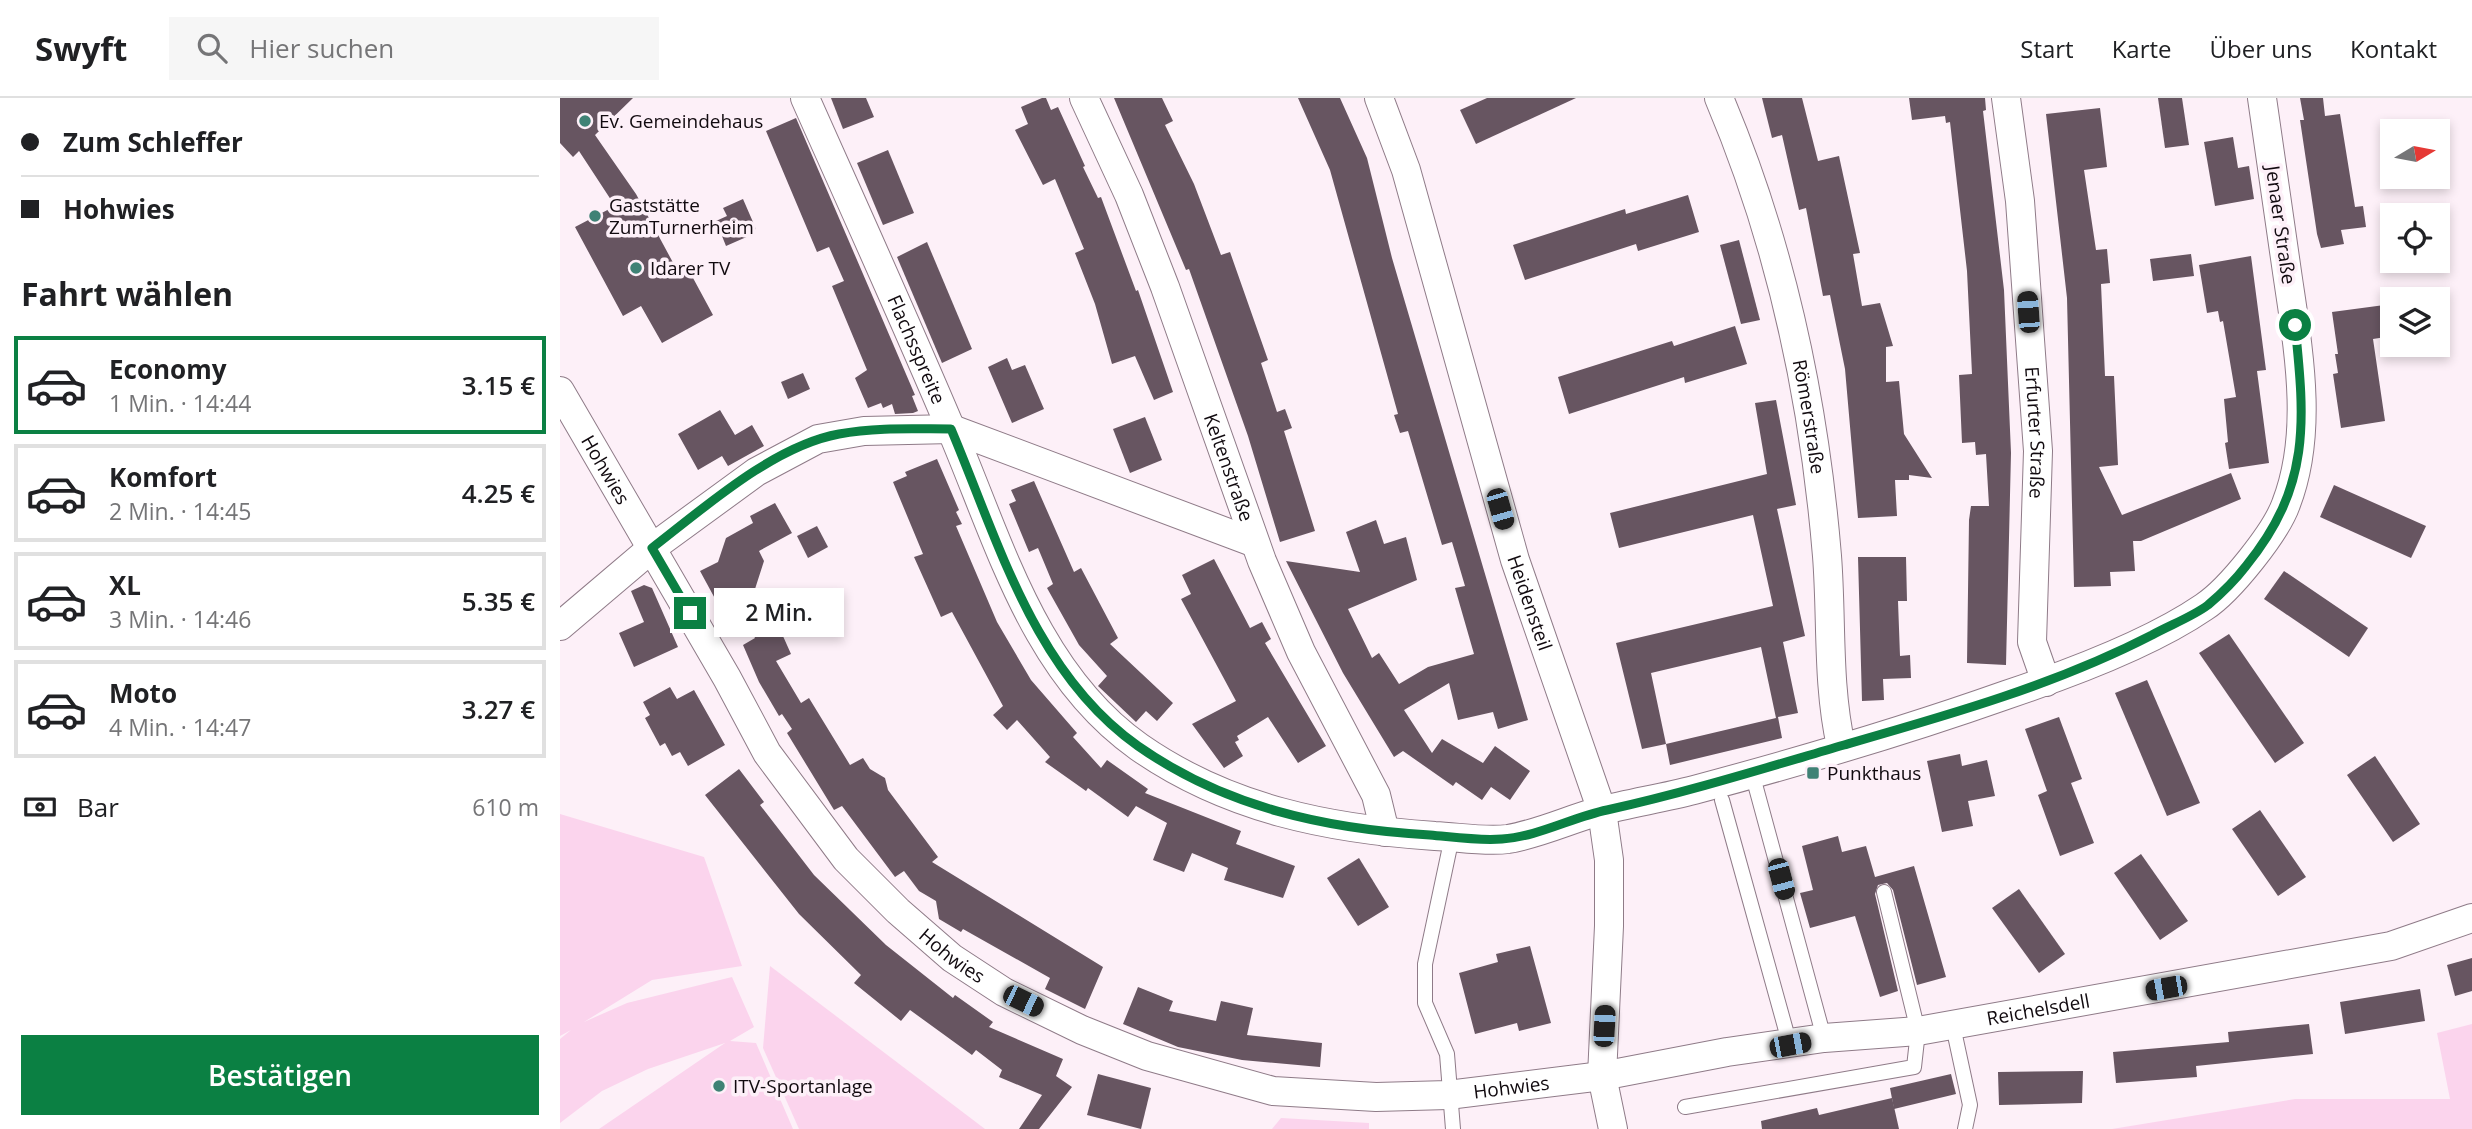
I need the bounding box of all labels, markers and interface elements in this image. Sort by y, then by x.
search box [169,17,659,80]
text: Swyft [35,26,127,71]
icon: search [193,29,231,67]
text: Hier suchen [249,30,394,66]
text: Start [2020,32,2074,65]
text: Karte [2112,32,2172,65]
text: Über uns [2210,32,2312,65]
text: Kontakt [2350,32,2437,65]
place label: Ev. Gemeindehaus [599,108,763,134]
marker: Ev. Gemeindehaus [577,113,593,129]
north arrow [2380,119,2450,189]
map controls [2380,119,2450,357]
text: Zum Schleffer [63,124,243,160]
street label: Jenaer Straße [2260,162,2302,286]
text: Hohwies [63,191,175,227]
place label: Gaststätte ZumTurnerheim [609,192,754,240]
button: locate [2380,203,2450,273]
marker: Gaststätte ZumTurnerheim [587,208,603,224]
place label: Idarer TV [650,255,731,281]
marker: Idarer TV [628,260,644,276]
text: Fahrt wählen [21,272,233,315]
button: layers [2380,287,2450,357]
car [2017,290,2040,334]
street label: Flachsspreite [881,291,952,408]
route start [2279,309,2311,341]
text: Economy [109,351,227,387]
icon: car [25,354,88,417]
street label: Römerstraße [1787,357,1831,476]
street label: Erfurter Straße [2019,366,2051,499]
text: 3.15 € [462,367,535,403]
text: 1 Min. · 14:44 [109,387,251,419]
street label: Keltenstraße [1198,410,1260,525]
street label: Hohwies [575,430,636,509]
text: Komfort [109,459,217,495]
icon: car [25,462,88,525]
text: 4.25 € [462,475,535,511]
car [1485,486,1516,532]
text: 2 Min. · 14:45 [109,495,251,527]
street label: Heidensteil [1501,551,1558,654]
text: XL [109,567,141,603]
icon: car [25,570,88,633]
text: 5.35 € [462,583,535,619]
callout: 2 Min. [714,588,844,638]
text: 2 Min. [745,596,813,628]
route end [674,597,706,629]
text: 3 Min. · 14:46 [109,603,251,635]
text: Moto [109,675,177,711]
icon: car [25,678,88,741]
text: 3.27 € [462,691,535,727]
text: 4 Min. · 14:47 [109,711,251,743]
place label: Punkthaus [1827,760,1921,786]
marker: Punkthaus [1805,765,1821,781]
icon: cash [21,788,59,826]
text: Bar [77,789,119,825]
text: 610 m [472,791,539,823]
car [1766,856,1797,902]
street label: Hohwies [914,922,990,989]
car [2144,974,2189,1002]
car [1000,982,1047,1020]
street label: Reichelsdell [1984,987,2092,1031]
car [1593,1004,1616,1048]
car [1768,1031,1813,1059]
button: Bestätigen [21,1035,539,1115]
street label: Hohwies [1472,1070,1551,1105]
place label: ITV-Sportanlage [733,1073,873,1099]
marker: ITV-Sportanlage [711,1078,727,1094]

